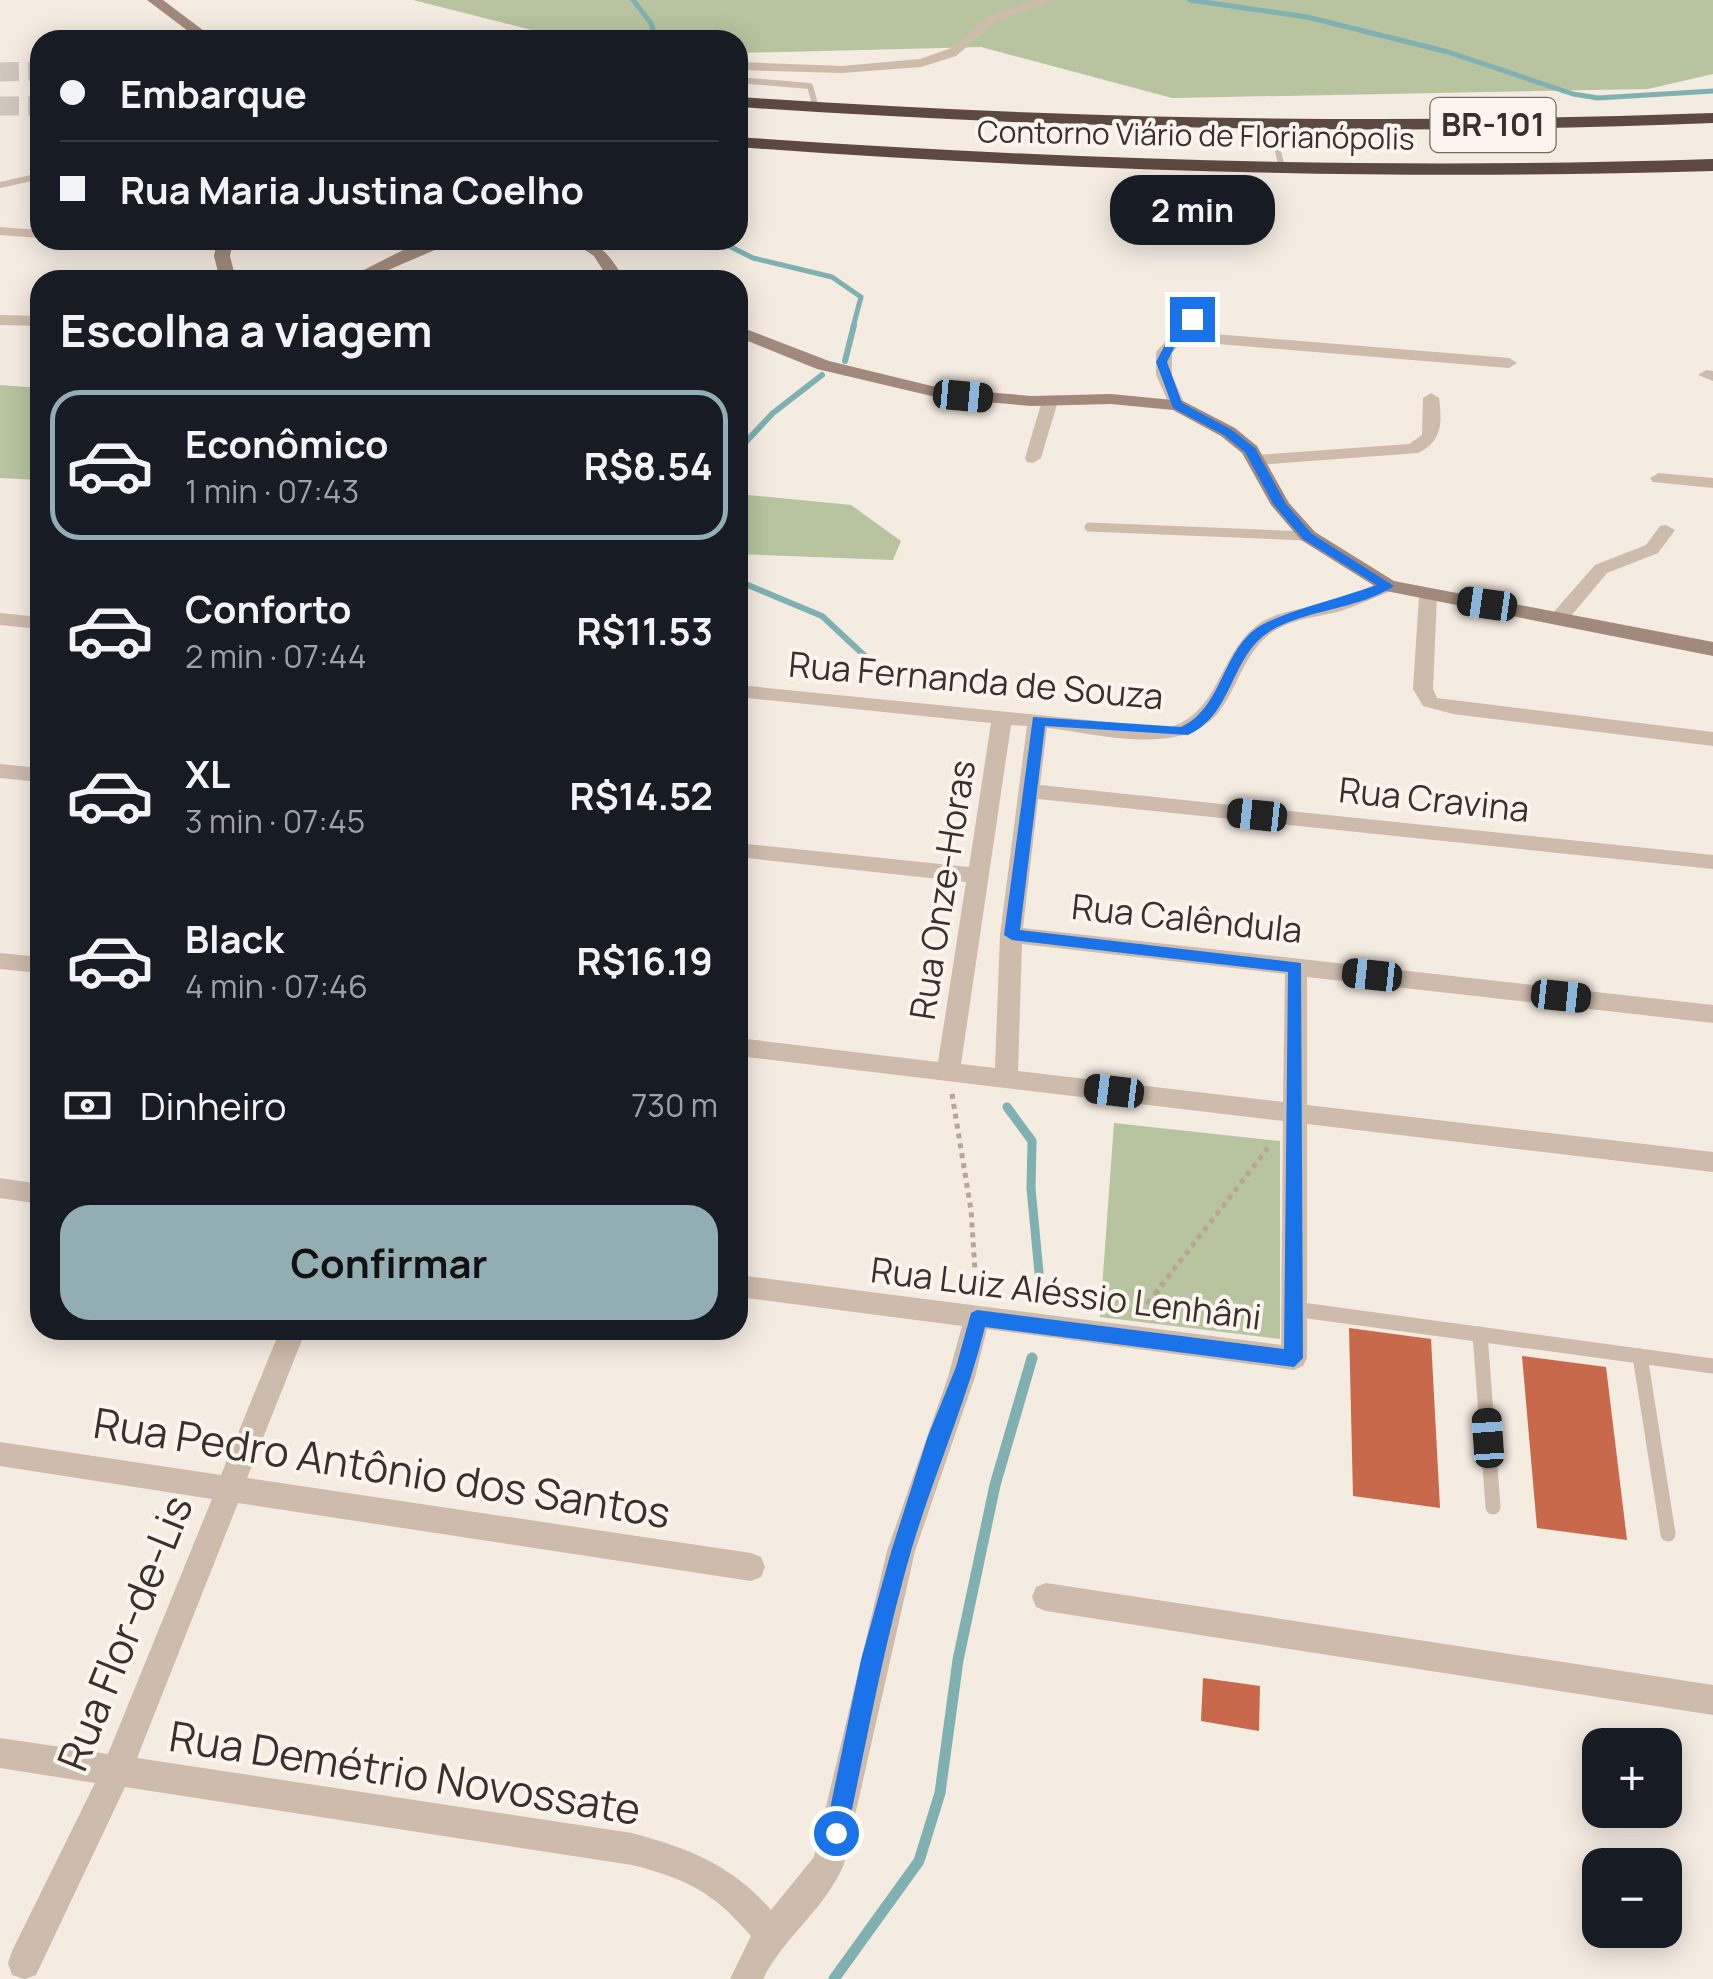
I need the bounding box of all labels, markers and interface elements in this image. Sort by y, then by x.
text: Embarque [120,67,307,119]
road number: BR-101 [1430,98,1556,152]
street label: Contorno Viário de Florianópolis [977,110,1415,159]
text: Rua Maria Justina Coelho [120,163,584,215]
callout: 2 min [1110,174,1274,244]
text: 2 min [1151,188,1234,232]
route end [1170,297,1215,342]
text: Escolha a viagem [60,299,432,361]
car [932,378,994,414]
text: Econômico [185,417,389,469]
icon: car [65,420,155,510]
text: R$8.54 [584,439,713,491]
text: 1 min · 07:43 [185,469,359,513]
text: Conforto [185,582,351,634]
icon: car [65,585,155,675]
car [1455,585,1519,623]
text: R$11.53 [576,604,713,656]
text: 2 min · 07:44 [185,634,367,678]
street label: Rua Fernanda de Souza [787,640,1165,720]
text: XL [185,747,230,799]
icon: car [65,750,155,840]
street label: Rua Onze-Horas [898,757,986,1023]
street label: Rua Cravina [1337,765,1532,833]
text: R$14.52 [570,769,713,821]
car [1226,797,1288,833]
text: 3 min · 07:45 [185,799,365,843]
street label: Rua Calêndula [1069,882,1305,954]
text: Black [185,912,284,964]
icon: car [65,915,155,1005]
text: R$16.19 [577,934,713,986]
car [1341,957,1403,993]
text: 4 min · 07:46 [185,964,368,1008]
car [1530,978,1592,1014]
car [1082,1072,1146,1110]
icon: cash [60,1078,115,1133]
text: Dinheiro [140,1079,286,1131]
text: 730 m [631,1083,718,1127]
button: Confirmar [60,1205,718,1320]
street label: Rua Luiz Aléssio Lenhâni [868,1245,1264,1341]
street label: Rua Pedro Antônio dos Santos [90,1393,675,1541]
car [1471,1407,1505,1469]
street label: Rua Flor-de-Lis [42,1486,206,1779]
street label: Rua Demétrio Novossate [165,1706,645,1838]
map controls [1582,1728,1682,1948]
button: + [1582,1728,1682,1828]
route start [814,1811,859,1856]
button: − [1582,1848,1682,1948]

